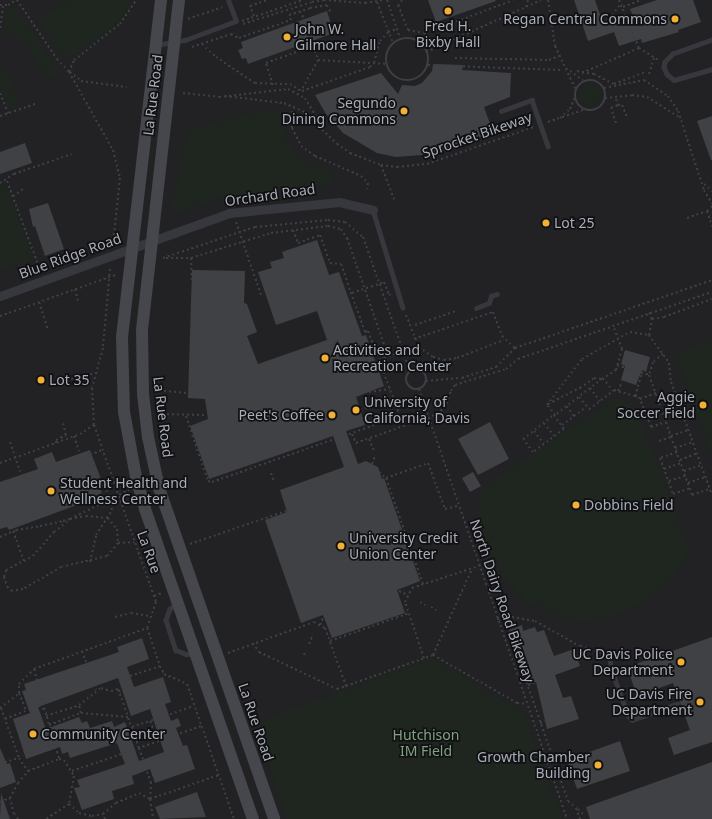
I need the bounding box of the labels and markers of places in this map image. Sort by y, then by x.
marker: Fred H. Bixby Hall [443,6,453,16]
place label: Regan Central Commons [503,11,667,27]
marker: Regan Central Commons [670,14,680,24]
place label: Fred H. Bixby Hall [416,18,480,50]
place label: John W. Gilmore Hall [295,21,376,54]
marker: John W. Gilmore Hall [282,32,292,42]
place label: Segundo Dining Commons [282,95,396,128]
marker: Segundo Dining Commons [399,106,409,116]
place label: Lot 25 [554,215,595,231]
marker: Lot 25 [541,218,551,228]
place label: Activities and Recreation Center [333,342,451,374]
marker: Activities and Recreation Center [320,353,330,363]
place label: Lot 35 [49,372,90,388]
marker: Lot 35 [36,375,46,385]
place label: Aggie Soccer Field [617,389,695,422]
place label: University of California, Davis [364,394,470,426]
marker: Aggie Soccer Field [698,400,708,410]
marker: University of California, Davis [351,405,361,415]
place label: Peet's Coffee [239,407,324,423]
marker: Peet's Coffee [327,410,337,420]
place label: Student Health and Wellness Center [60,475,187,508]
marker: Student Health and Wellness Center [45,485,57,497]
place label: Dobbins Field [584,497,674,513]
marker: Dobbins Field [571,500,581,510]
place label: University Credit Union Center [349,530,458,562]
marker: University Credit Union Center [336,541,346,551]
place label: UC Davis Police Department [572,646,673,678]
marker: UC Davis Police Department [676,657,686,667]
place label: UC Davis Fire Department [606,686,692,718]
marker: UC Davis Fire Department [695,697,705,707]
place label: Community Center [41,726,165,742]
marker: Community Center [28,729,38,739]
place label: Growth Chamber Building [477,749,590,782]
marker: Growth Chamber Building [593,760,603,770]

